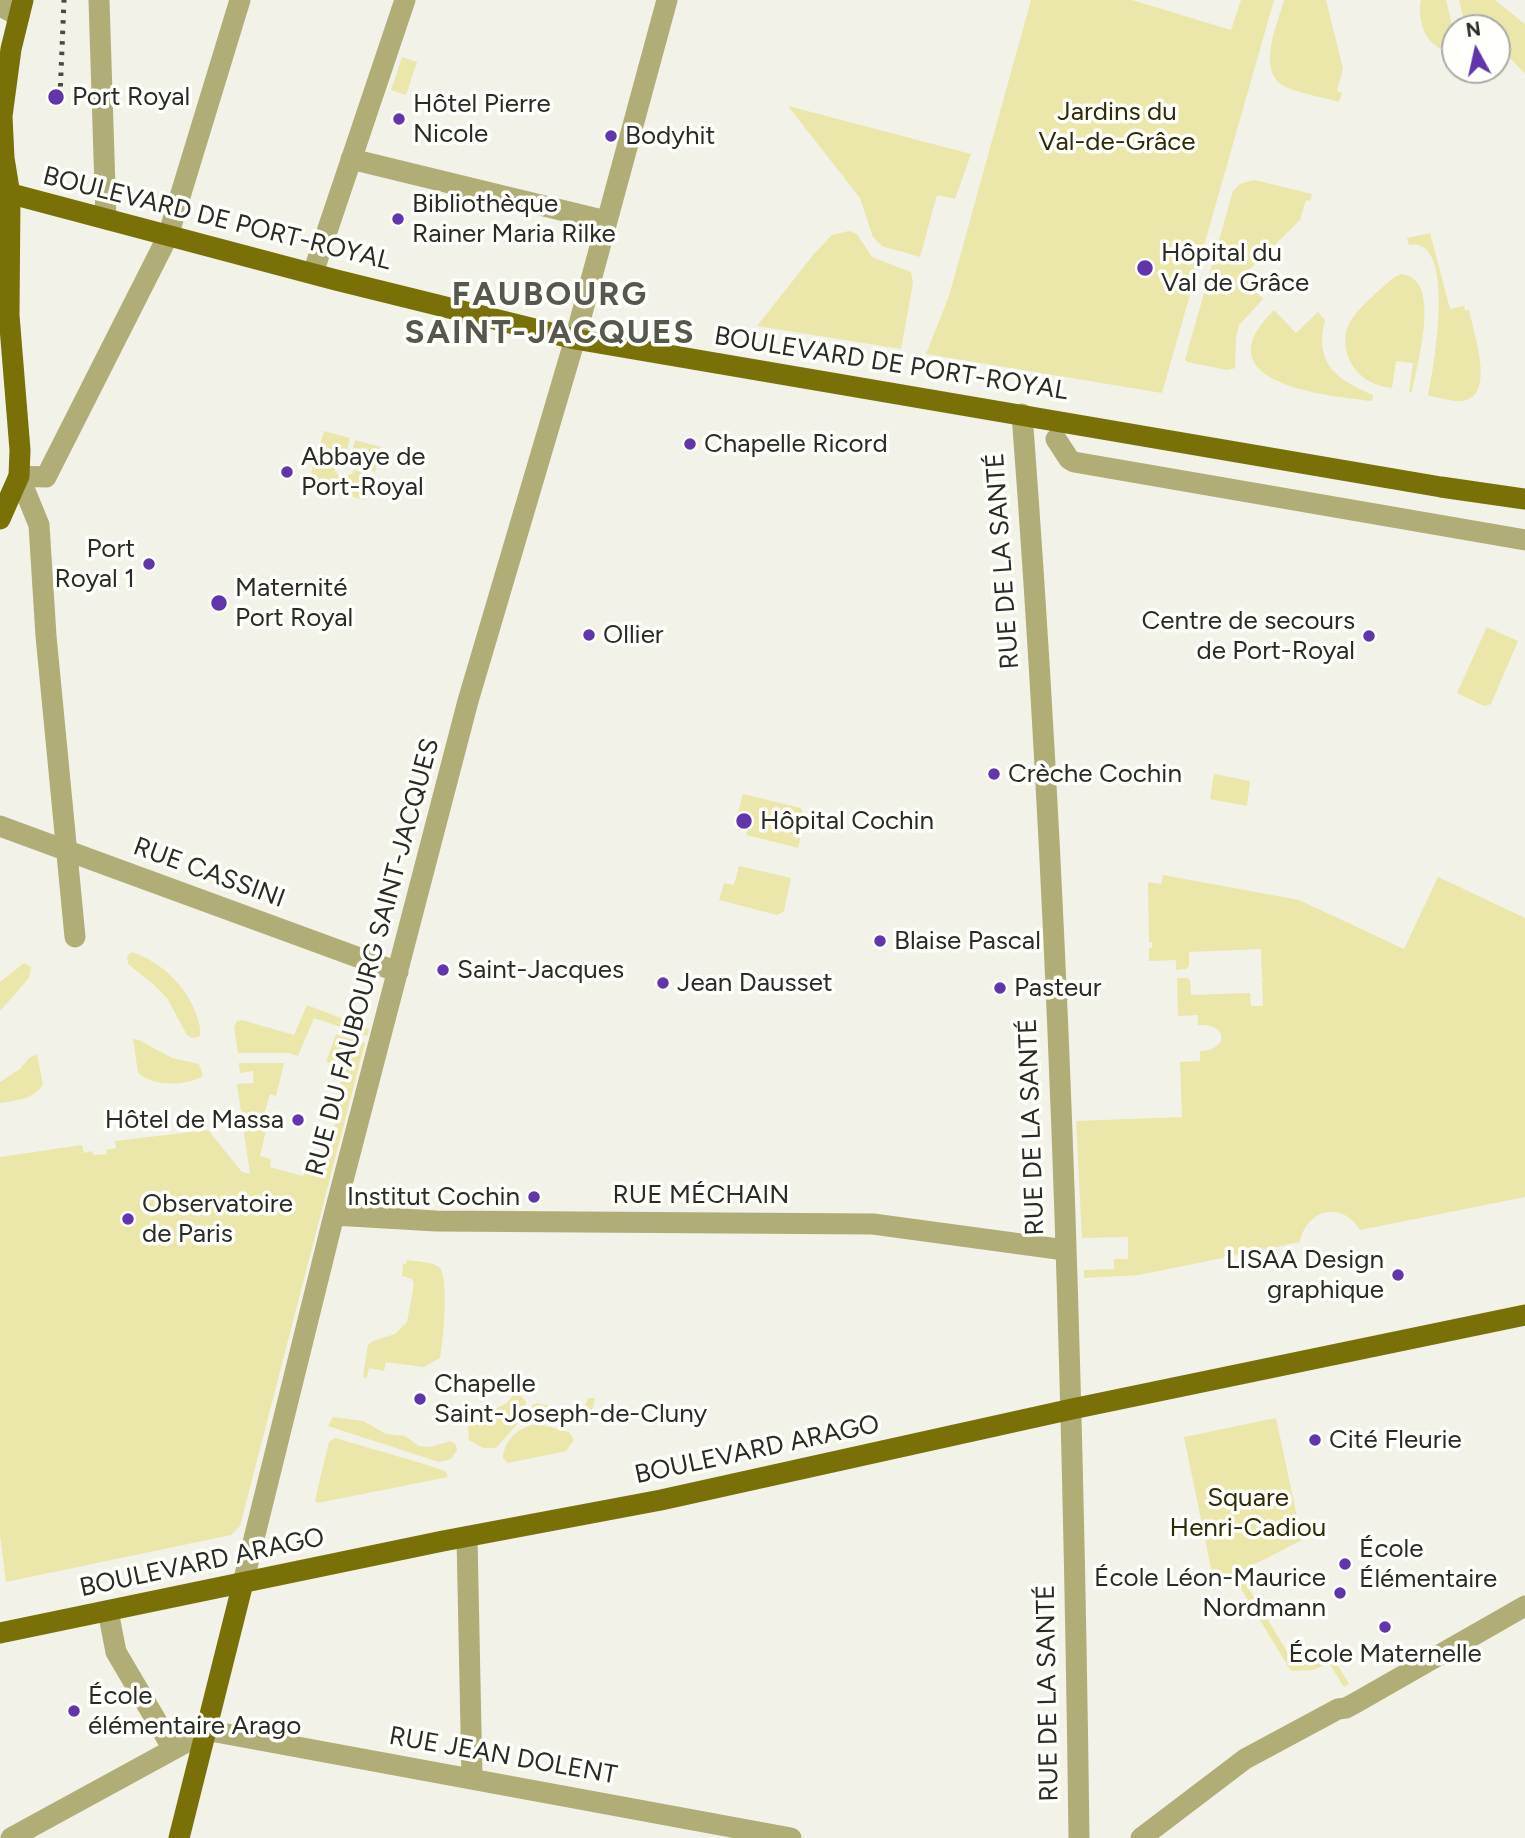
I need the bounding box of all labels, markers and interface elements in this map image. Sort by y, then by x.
north arrow [1441,14,1511,84]
text: N [1464,17,1482,42]
place label: Port Royal [72,81,190,113]
marker: Port Royal [46,87,66,107]
place label: Hôtel Pierre Nicole [413,88,551,150]
park label: Jardins du Val-de-Grâce [1038,96,1196,158]
marker: Hôtel Pierre Nicole [391,111,407,127]
place label: Bodyhit [625,120,715,152]
marker: Bodyhit [603,128,619,144]
street label: BOULEVARD DE PORT-ROYAL [40,161,394,277]
place label: Bibliothèque Rainer Maria Rilke [412,188,616,249]
marker: Bibliothèque Rainer Maria Rilke [390,211,406,227]
place label: Hôpital du Val de Grâce [1161,237,1309,298]
marker: Hôpital du Val de Grâce [1135,258,1155,278]
district label: FAUBOURG SAINT-JACQUES [406,275,694,353]
street label: BOULEVARD DE PORT-ROYAL [712,321,1070,407]
place label: Chapelle Ricord [704,428,888,460]
marker: Chapelle Ricord [682,436,698,452]
place label: Abbaye de Port-Royal [301,441,426,503]
street label: RUE DE LA SANTÉ [980,452,1026,670]
marker: Abbaye de Port-Royal [279,464,295,480]
place label: Port Royal 1 [54,533,135,594]
marker: Port Royal 1 [141,556,157,572]
place label: Maternité Port Royal [235,572,353,634]
marker: Maternité Port Royal [209,593,229,613]
place label: Centre de secours de Port-Royal [1142,605,1355,666]
place label: Ollier [603,619,664,651]
marker: Ollier [581,627,597,643]
marker: Centre de secours de Port-Royal [1361,628,1377,644]
street label: RUE DU FAUBOURG SAINT-JACQUES [300,735,446,1179]
place label: Crèche Cochin [1008,758,1182,790]
marker: Crèche Cochin [986,766,1002,782]
place label: Hôpital Cochin [760,805,934,837]
marker: Hôpital Cochin [734,811,754,831]
street label: RUE CASSINI [129,831,289,915]
place label: Blaise Pascal [894,925,1041,957]
marker: Blaise Pascal [872,933,888,949]
place label: Saint-Jacques [457,954,624,986]
marker: Saint-Jacques [435,962,451,978]
place label: Jean Dausset [677,967,833,999]
place label: Pasteur [1014,972,1101,1004]
marker: Jean Dausset [655,975,671,991]
marker: Pasteur [992,980,1008,996]
street label: RUE DE LA SANTÉ [1013,1018,1051,1236]
place label: Hôtel de Massa [105,1104,284,1136]
marker: Hôtel de Massa [290,1112,306,1128]
street label: RUE MÉCHAIN [613,1179,789,1211]
place label: Institut Cochin [347,1181,520,1213]
place label: Observatoire de Paris [142,1188,293,1250]
marker: Institut Cochin [526,1189,542,1205]
marker: Observatoire de Paris [120,1211,136,1227]
place label: LISAA Design graphique [1226,1244,1384,1306]
marker: LISAA Design graphique [1390,1267,1406,1283]
place label: Chapelle Saint-Joseph-de-Cluny [434,1368,707,1430]
marker: Chapelle Saint-Joseph-de-Cluny [412,1391,428,1407]
street label: BOULEVARD ARAGO [632,1409,882,1491]
place label: Cité Fleurie [1329,1424,1462,1456]
marker: Cité Fleurie [1307,1432,1323,1448]
park label: Square Henri-Cadiou [1170,1482,1326,1544]
street label: BOULEVARD ARAGO [77,1522,327,1604]
place label: École Élémentaire [1359,1533,1497,1594]
marker: École Élémentaire [1337,1556,1353,1572]
place label: École Léon-Maurice Nordmann [1094,1562,1326,1624]
street label: RUE DE LA SANTÉ [1031,1584,1065,1802]
marker: École Léon-Maurice Nordmann [1332,1585,1348,1601]
marker: École Maternelle [1377,1619,1393,1635]
place label: École Maternelle [1288,1638,1482,1670]
place label: École élémentaire Arago [88,1680,301,1742]
marker: École élémentaire Arago [66,1703,82,1719]
street label: RUE JEAN DOLENT [387,1721,619,1791]

